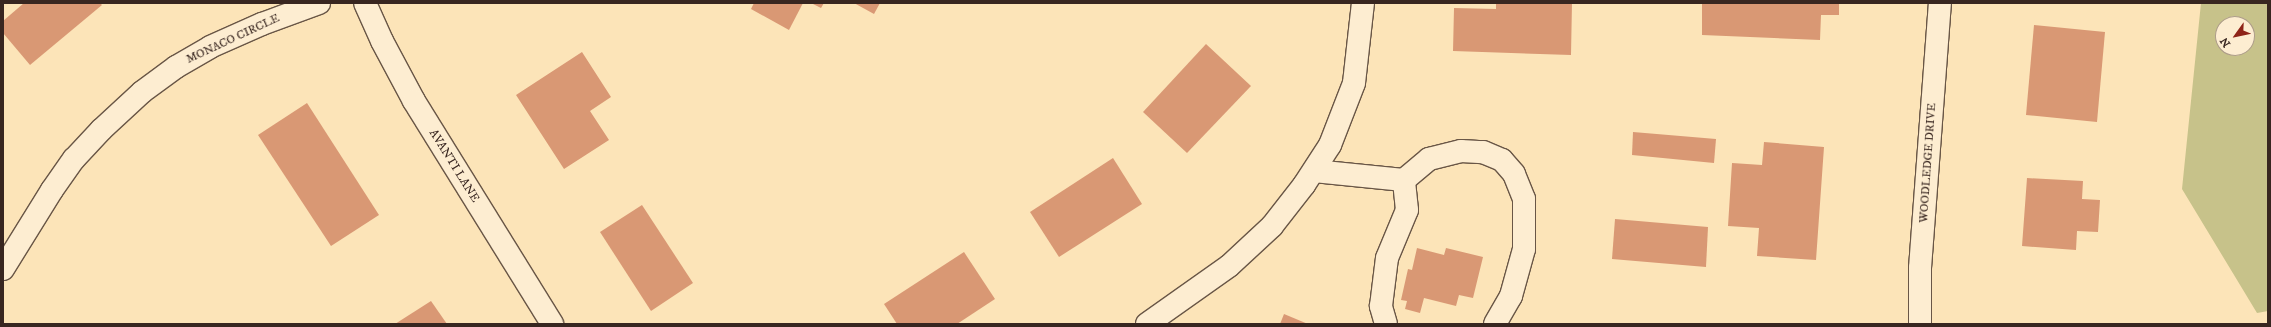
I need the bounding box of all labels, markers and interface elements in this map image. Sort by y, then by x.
street label: MONACO CIRCLE [184,11,282,67]
north arrow [2215,16,2255,56]
text: N [2217,34,2234,50]
street label: WOODLEDGE DRIVE [1917,103,1939,223]
street label: AVANTI LANE [426,127,482,205]

